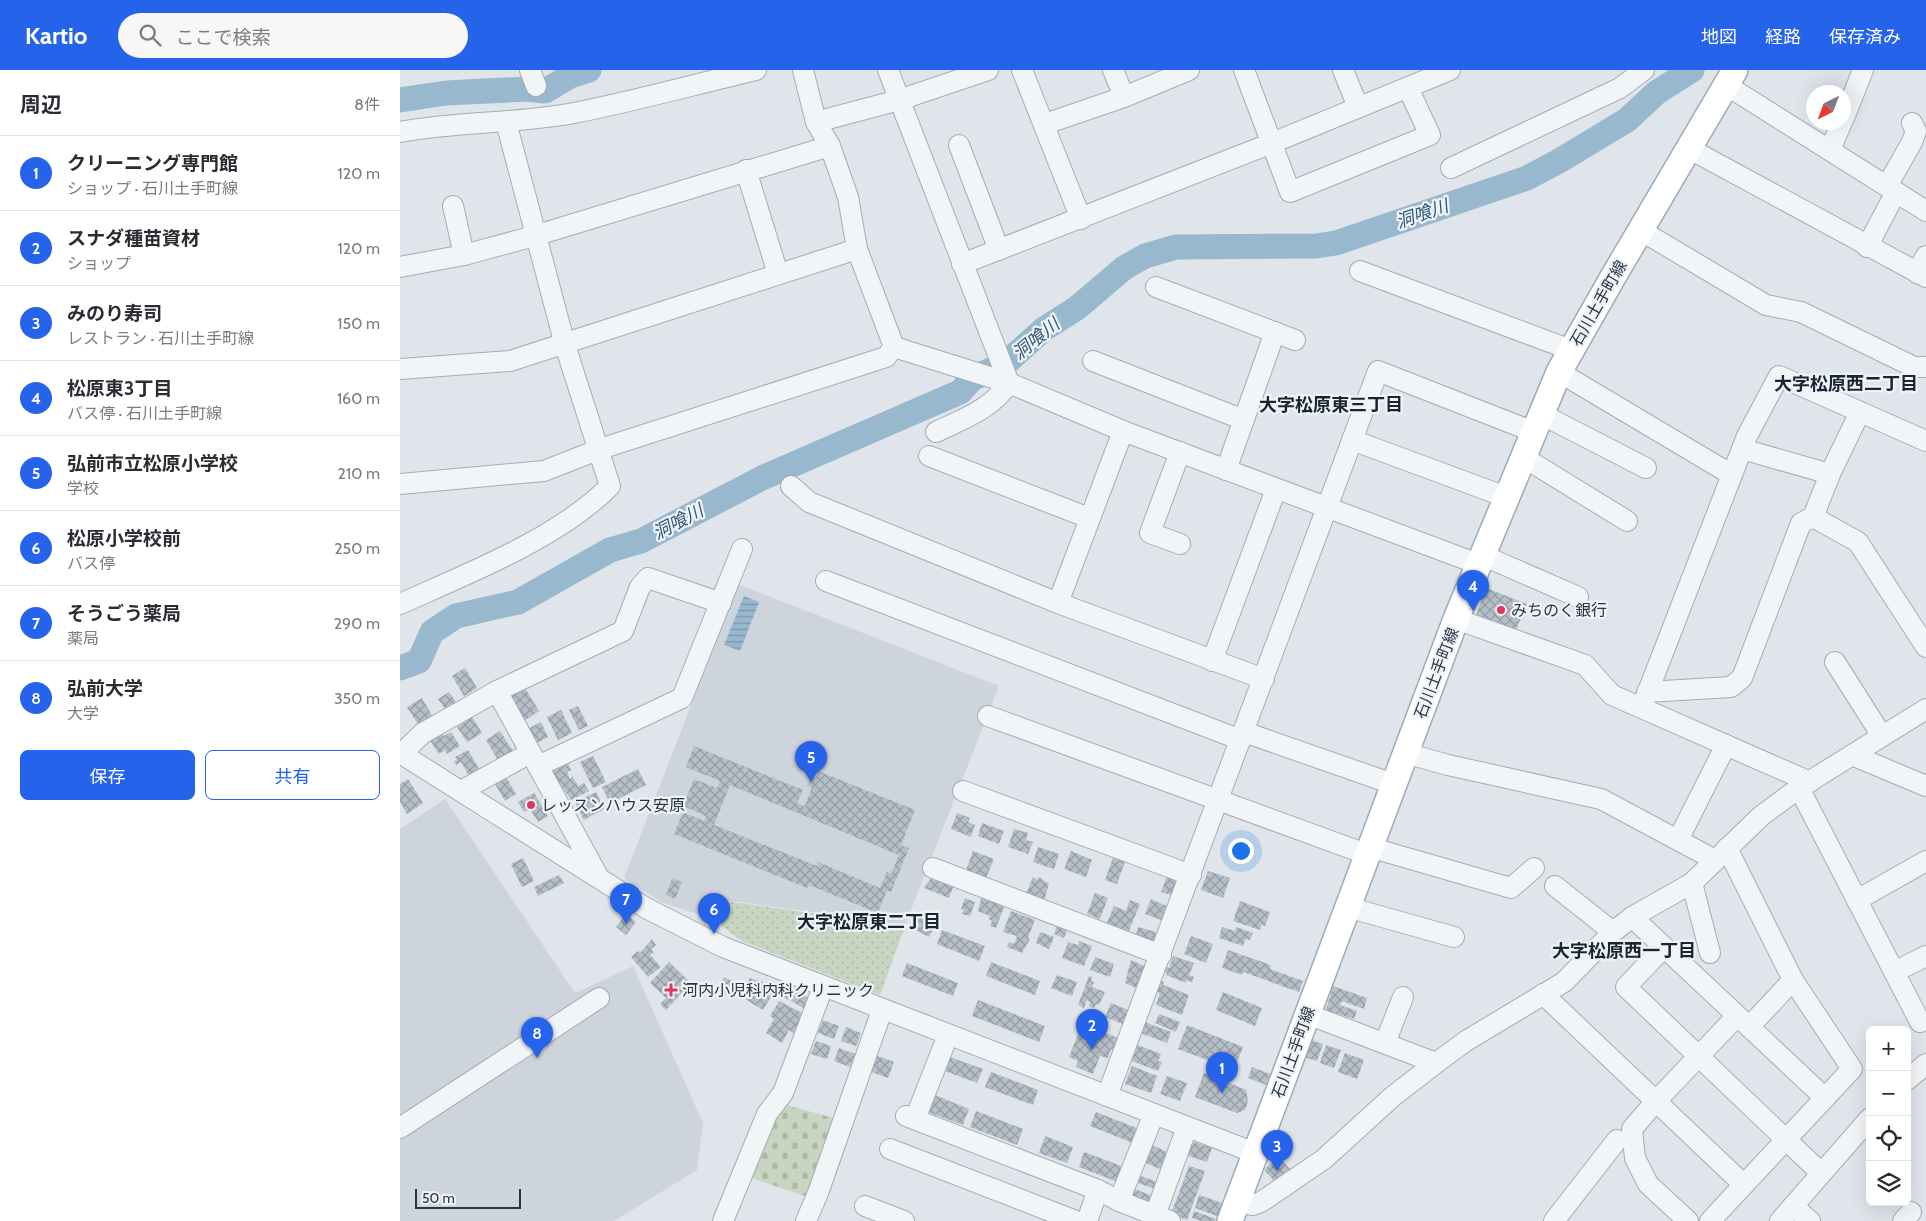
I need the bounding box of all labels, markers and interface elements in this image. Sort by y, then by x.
search box [118,13,468,58]
text: Kartio [25,21,88,50]
icon: search [136,21,164,49]
text: ここで検索 [176,26,271,49]
text: 地図 [1701,26,1737,48]
text: 経路 [1765,26,1801,48]
text: 保存済み [1829,26,1901,48]
north arrow [1806,85,1851,130]
text: 周辺 [20,92,62,117]
text: 8件 [354,95,380,114]
text: クリーニング専門館 [67,152,238,175]
text: 1 [33,164,39,183]
text: 120 m [338,164,380,183]
text: ショップ · 石川土手町線 [67,179,238,198]
water label: 洞喰川 [1393,194,1453,233]
text: スナダ種苗資材 [67,227,200,250]
text: 2 [32,239,40,258]
text: 120 m [338,239,380,258]
text: ショップ [67,254,131,273]
street label: 石川土手町線 [1566,257,1631,350]
text: みのり寿司 [67,302,162,325]
water label: 洞喰川 [1008,312,1065,365]
text: 3 [32,314,40,333]
text: 150 m [337,314,380,333]
text: レストラン · 石川土手町線 [67,329,254,348]
district label: 大字松原西二丁目 [1774,373,1918,395]
text: 松原東3丁目 [67,377,172,400]
text: 4 [31,389,41,408]
text: 160 m [337,389,380,408]
district label: 大字松原東三丁目 [1259,394,1403,416]
text: バス停 · 石川土手町線 [67,404,222,423]
text: 弘前市立松原小学校 [67,452,238,475]
text: 5 [32,464,40,483]
text: 210 m [338,464,380,483]
text: 学校 [67,479,99,498]
water label: 洞喰川 [649,499,709,544]
text: 松原小学校前 [67,527,181,550]
text: 6 [32,539,41,558]
text: 250 m [334,539,380,558]
text: バス停 [67,554,115,573]
pin: 4 [1457,570,1489,611]
place label: みちのく銀行 [1511,601,1607,620]
text: そうごう薬局 [67,602,181,625]
marker: みちのく銀行 [1495,604,1507,616]
text: 7 [32,614,40,633]
text: 290 m [334,614,380,633]
street label: 石川土手町線 [1410,625,1463,721]
text: 薬局 [67,629,99,648]
text: 弘前大学 [67,677,143,700]
text: 8 [31,689,41,708]
text: 350 m [334,689,380,708]
text: 大学 [67,704,99,723]
pin: 5 [795,741,827,782]
button: 保存 [20,750,195,800]
button: 共有 [205,750,380,800]
place label: レッスンハウス安原 [541,796,685,815]
marker: レッスンハウス安原 [525,799,537,811]
your location [1228,838,1254,864]
pin: 7 [610,883,642,924]
pin: 6 [698,893,730,934]
district label: 大字松原東二丁目 [797,911,941,933]
district label: 大字松原西一丁目 [1552,940,1696,962]
place label: 河内小児科内科クリニック [682,981,874,1000]
marker: 河内小児科内科クリニック [664,983,678,997]
street label: 石川土手町線 [1268,1004,1319,1101]
pin: 2 [1076,1009,1108,1050]
pin: 8 [521,1017,553,1058]
map controls [1866,1026,1911,1206]
button: + [1866,1026,1911,1071]
pin: 1 [1206,1052,1238,1093]
button: − [1866,1071,1911,1116]
button: locate [1866,1116,1911,1161]
pin: 3 [1261,1130,1293,1171]
button: layers [1866,1161,1911,1206]
scale bar [415,1186,521,1209]
text: 50 m [422,1189,455,1207]

